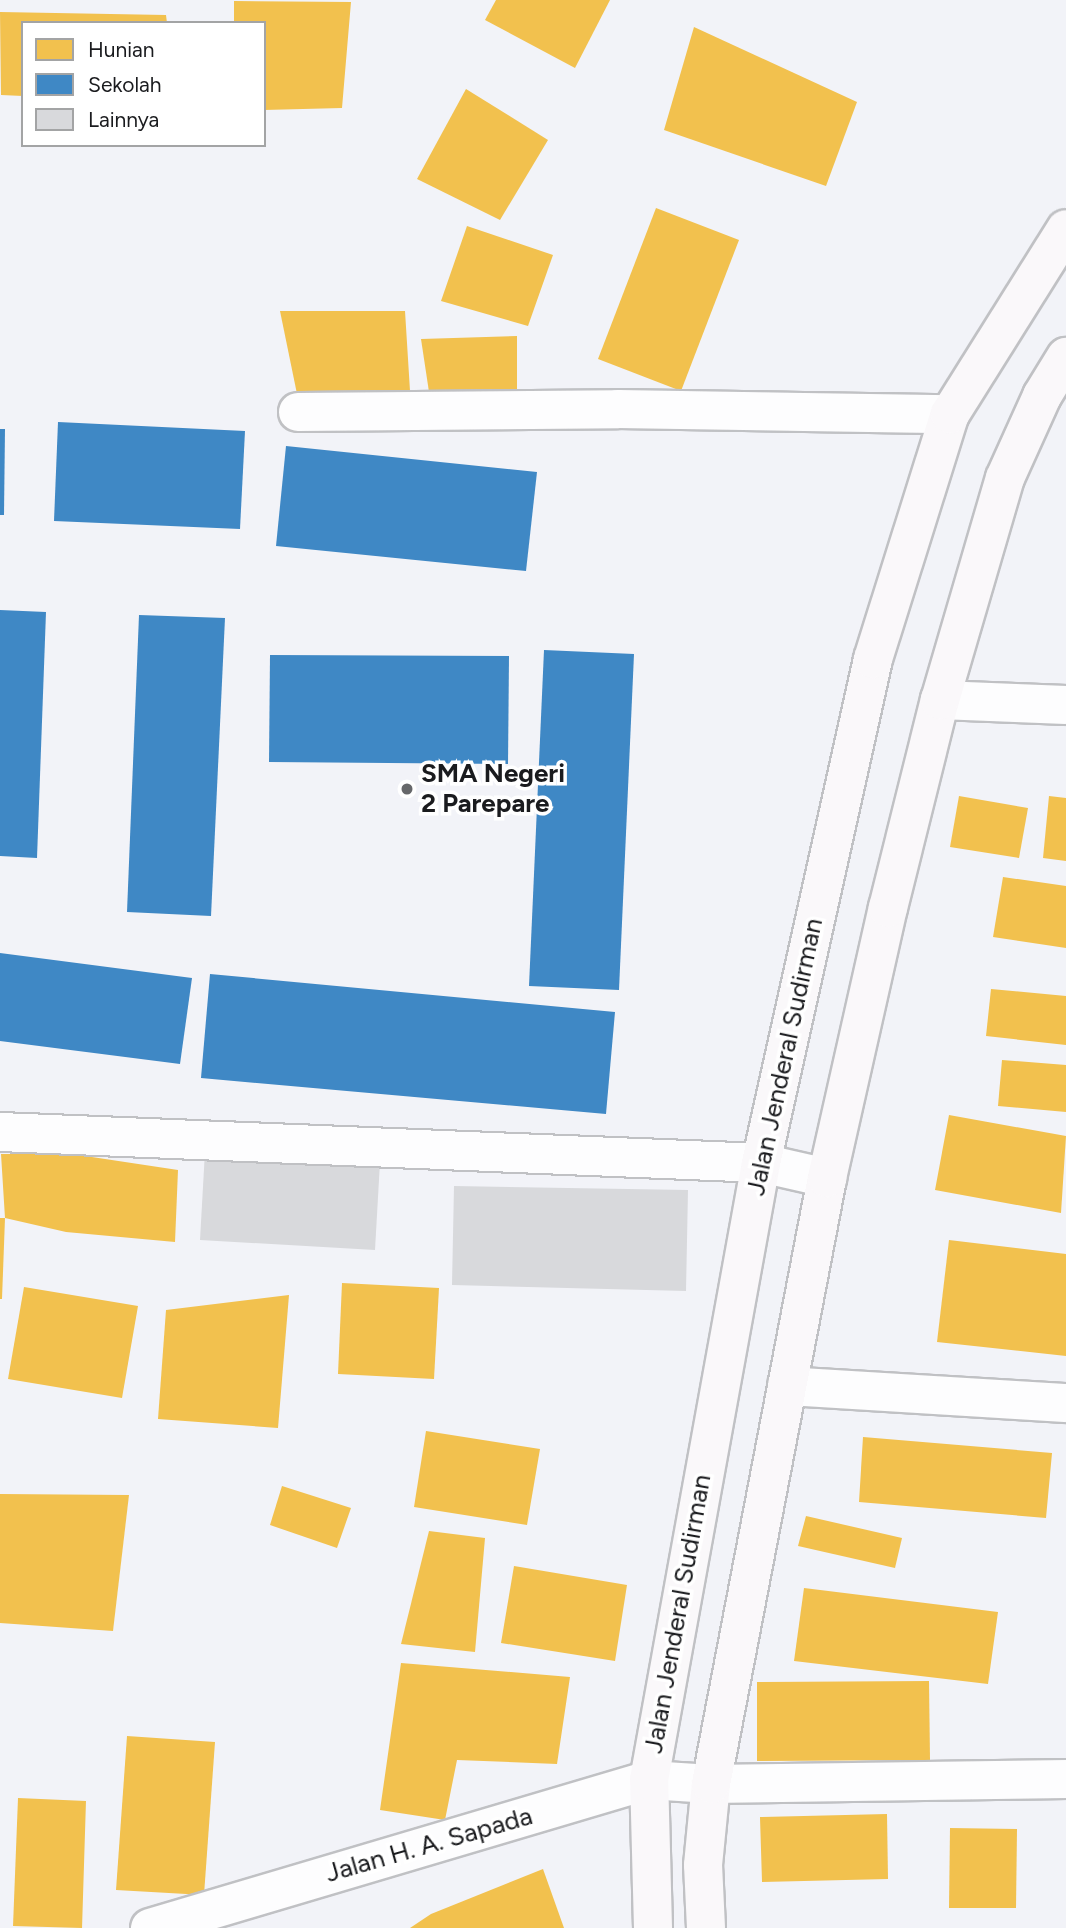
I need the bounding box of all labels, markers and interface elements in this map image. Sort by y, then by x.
legend [21,21,266,147]
text: Hunian [88,37,155,62]
text: Sekolah [88,72,162,97]
text: Lainnya [88,107,159,132]
place label: SMA Negeri 2 Parepare [421,758,565,820]
marker: SMA Negeri 2 Parepare [399,781,415,797]
street label: Jalan Jenderal Sudirman [740,915,830,1199]
street label: Jalan Jenderal Sudirman [638,1472,718,1756]
street label: Jalan H. A. Sapada [322,1801,536,1889]

